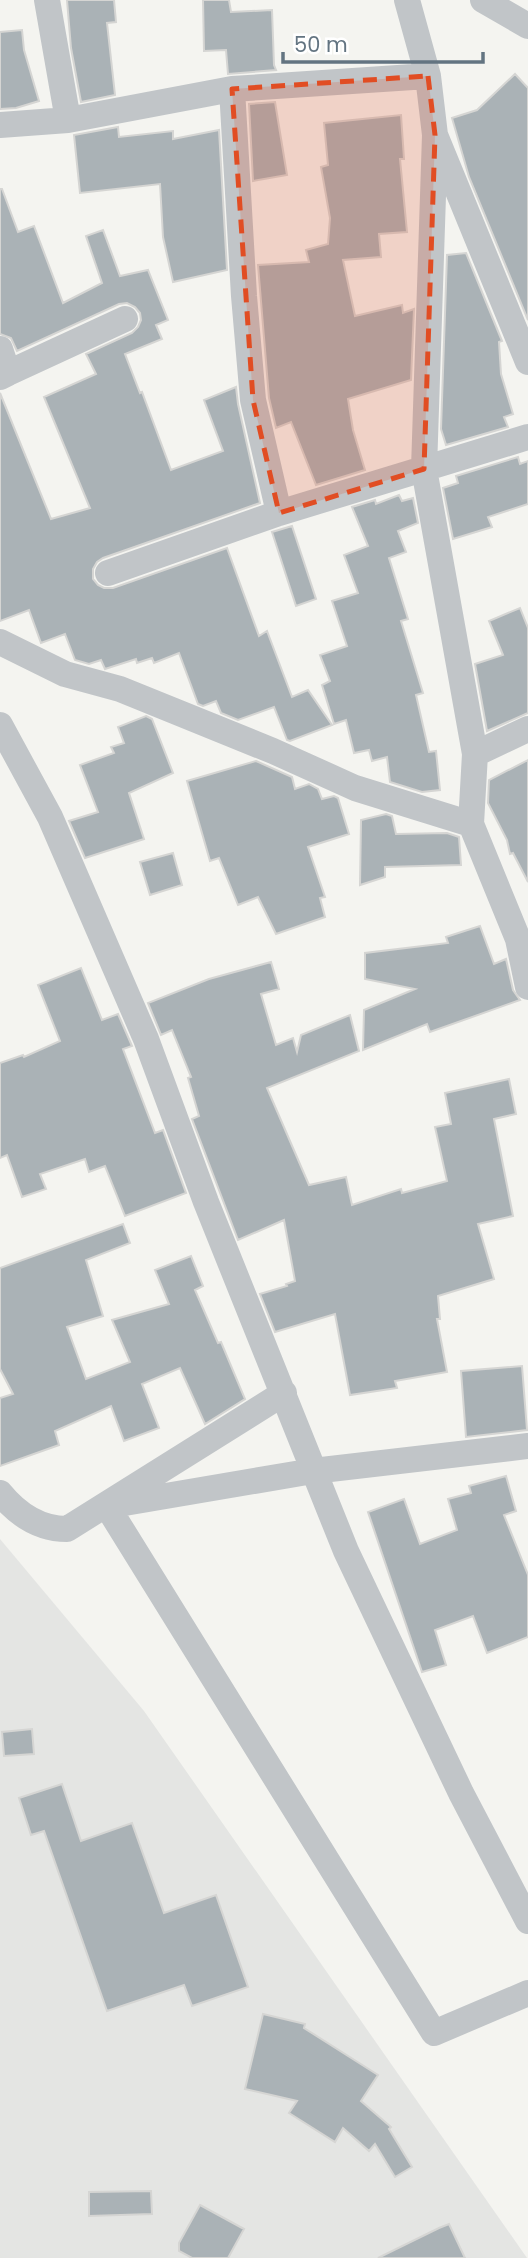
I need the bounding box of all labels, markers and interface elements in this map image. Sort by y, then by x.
scale bar [283,21,482,65]
text: 50 m [294,30,348,59]

